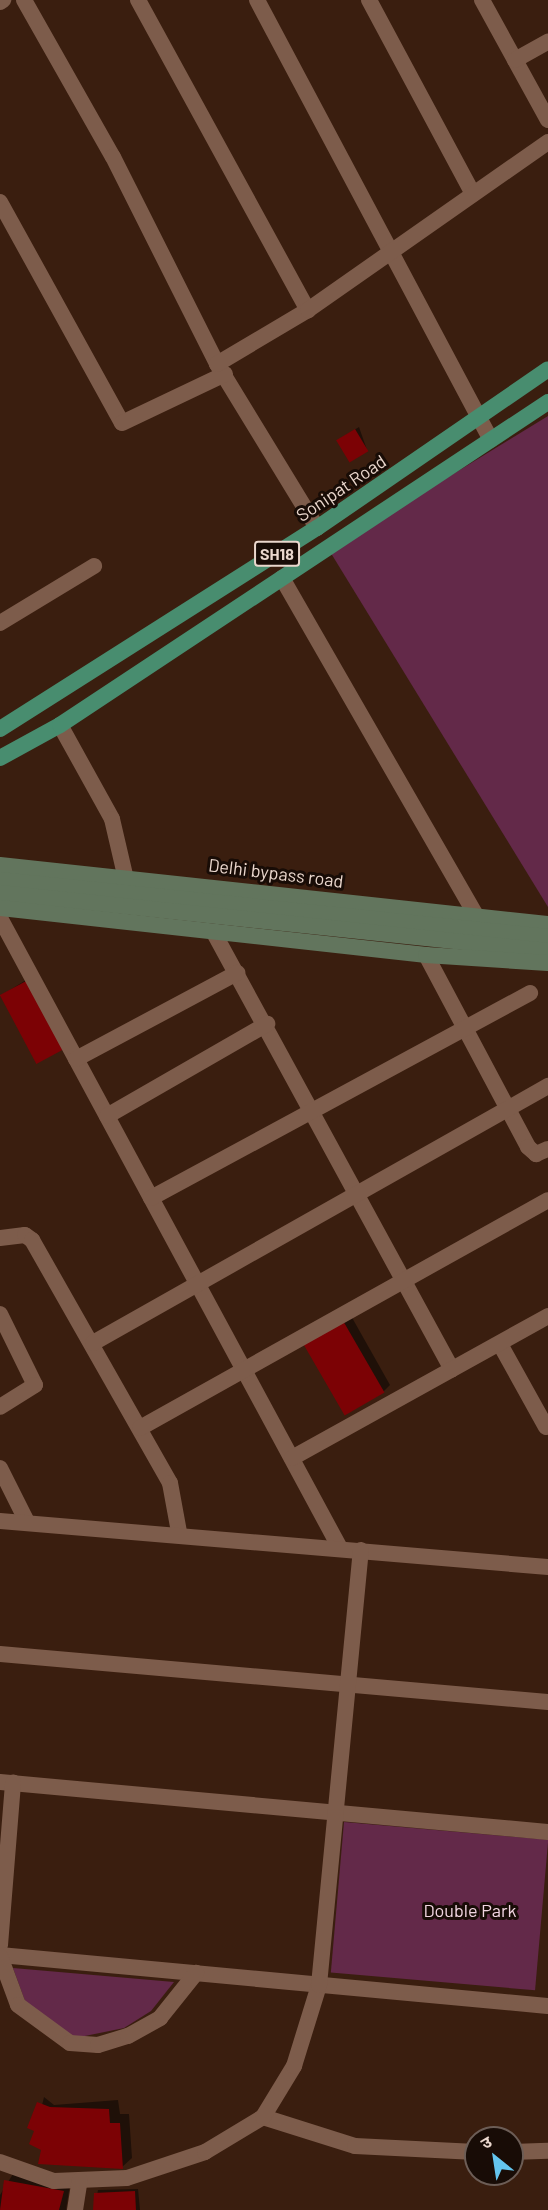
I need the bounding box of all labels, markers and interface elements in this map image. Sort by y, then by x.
street label: Sonipat Road [292,450,390,526]
road number: SH18 [253,541,301,567]
street label: Delhi bypass road [207,854,345,892]
park label: Double Park [423,1899,517,1921]
north arrow [464,2126,524,2186]
text: उ [477,2131,495,2152]

